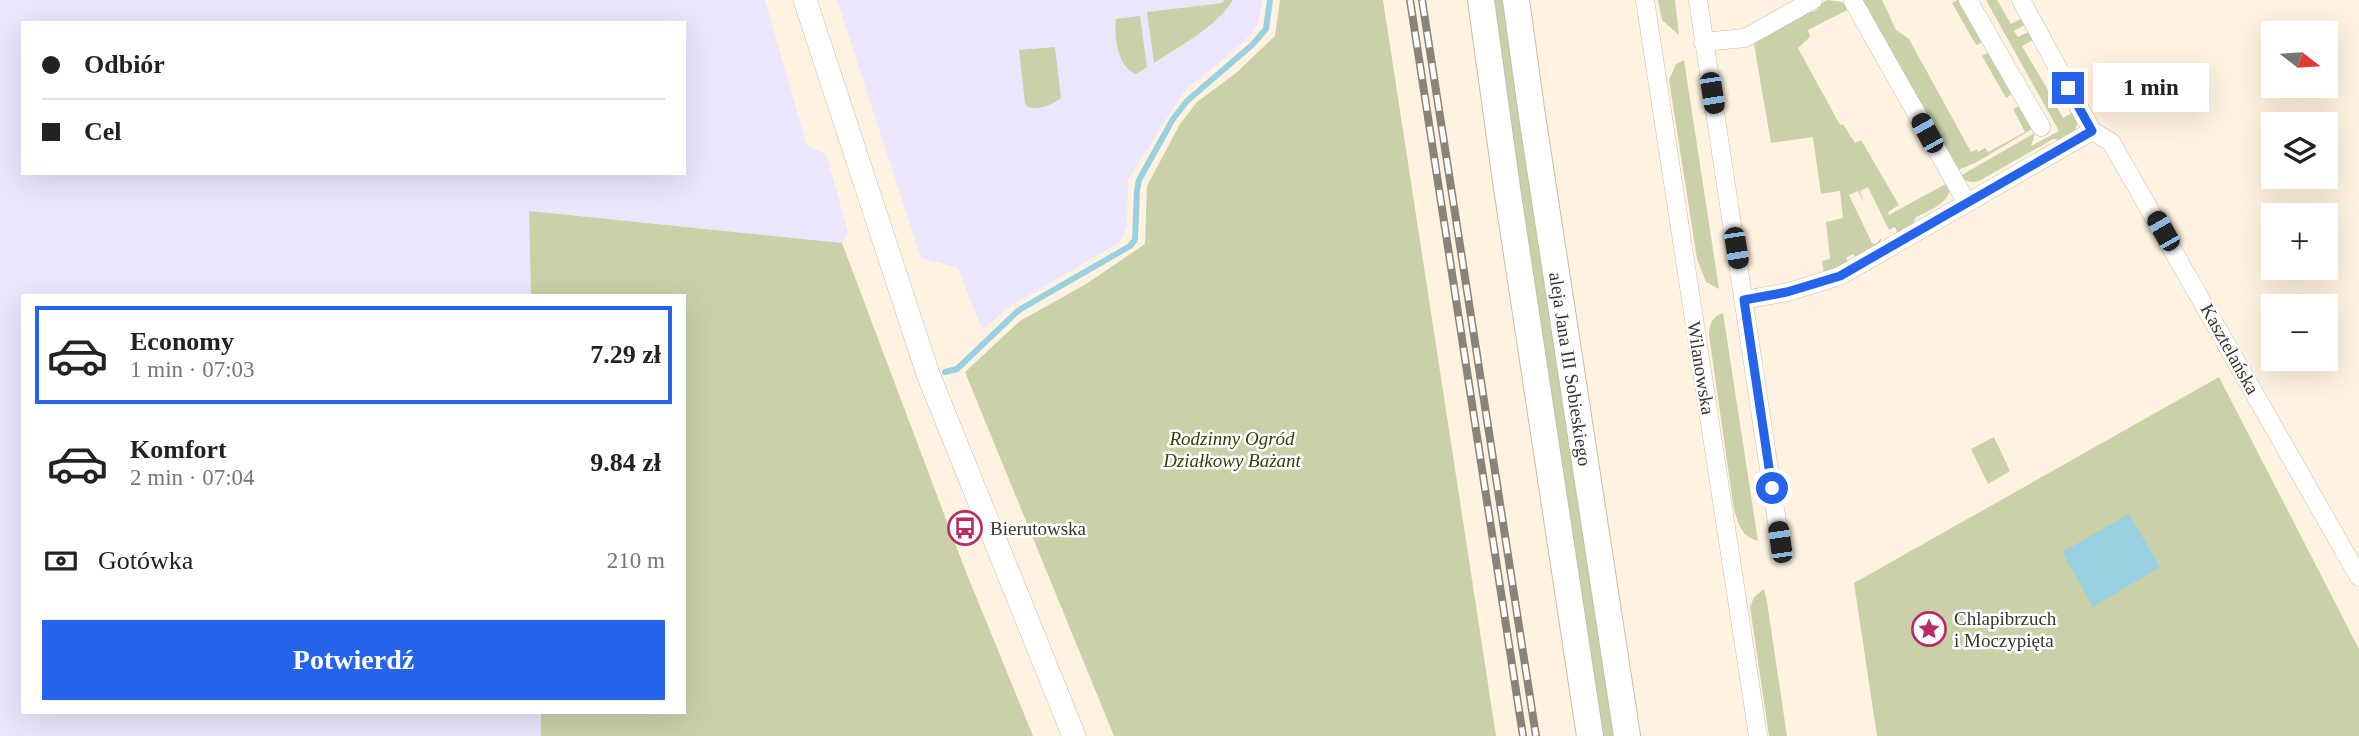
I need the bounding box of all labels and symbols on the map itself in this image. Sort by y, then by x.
north arrow [2261,21,2338,98]
callout: 1 min [2092,64,2208,112]
car [1699,71,1726,115]
route end [2052,72,2084,104]
car [1908,110,1947,156]
car [2144,208,2183,254]
car [1723,226,1750,270]
street label: aleja Jana III Sobieskiego [1546,271,1596,467]
street label: Kasztelańska [2197,300,2264,398]
street label: Wilanowska [1683,320,1719,417]
park label: Rodzinny Ogród Działkowy Bażant [1162,428,1302,471]
route start [1756,472,1788,504]
bus stop icon: Bierutowska [946,509,984,547]
place label: Bierutowska [990,518,1087,539]
car [1767,520,1794,564]
place label: Chlapibrzuch i Moczypięta [1954,608,2057,651]
place icon: Chlapibrzuch i Moczypięta [1910,610,1948,648]

